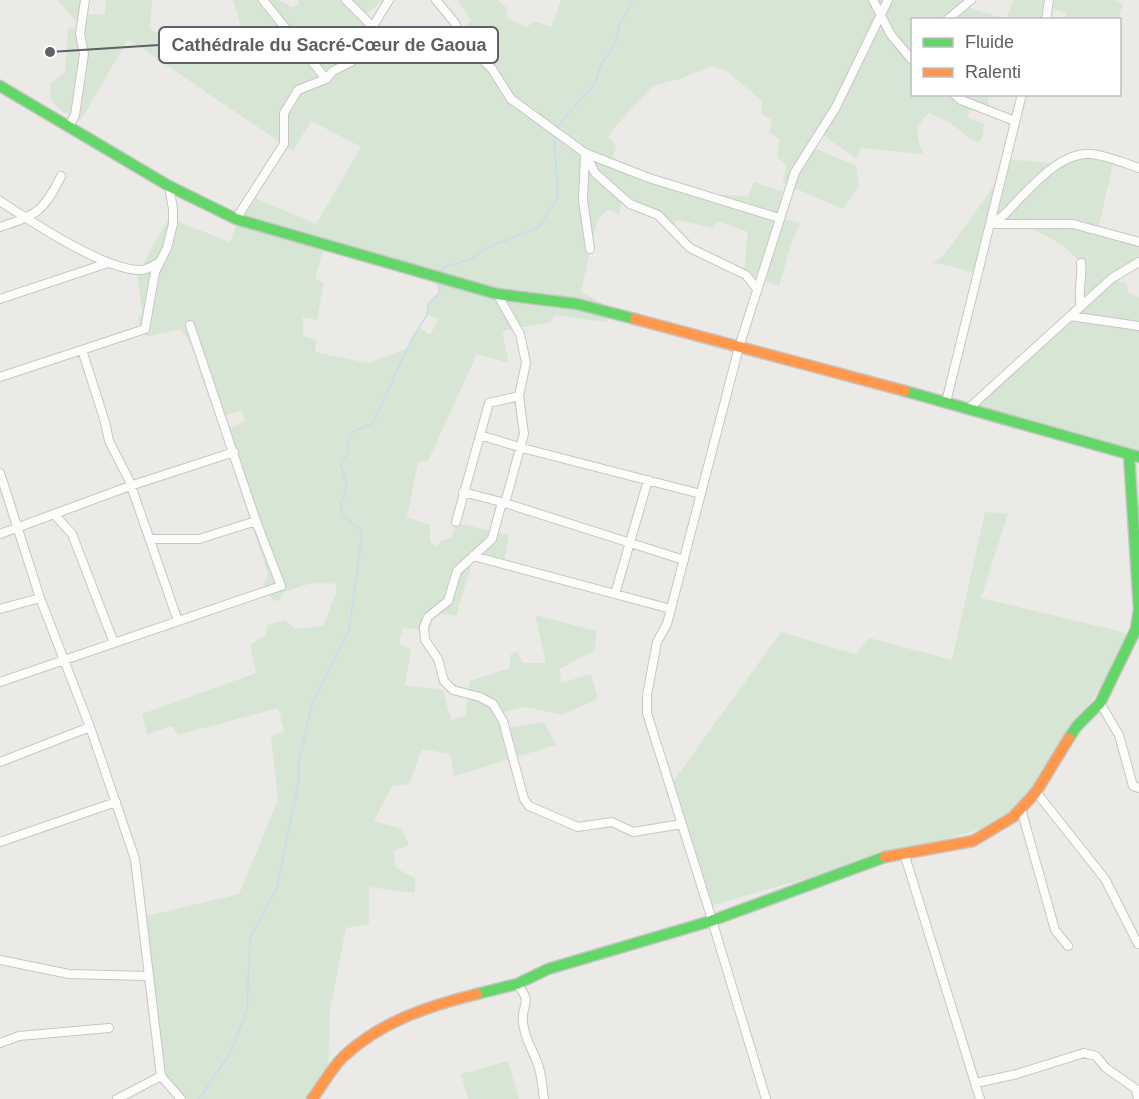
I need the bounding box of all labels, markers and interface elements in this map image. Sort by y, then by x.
legend [911,18,1121,96]
callout: Cathédrale du Sacré-Cœur de Gaoua [159,27,498,63]
text: Fluide [965,32,1014,52]
text: Cathédrale du Sacré-Cœur de Gaoua [171,35,488,55]
text: Ralenti [965,62,1021,82]

